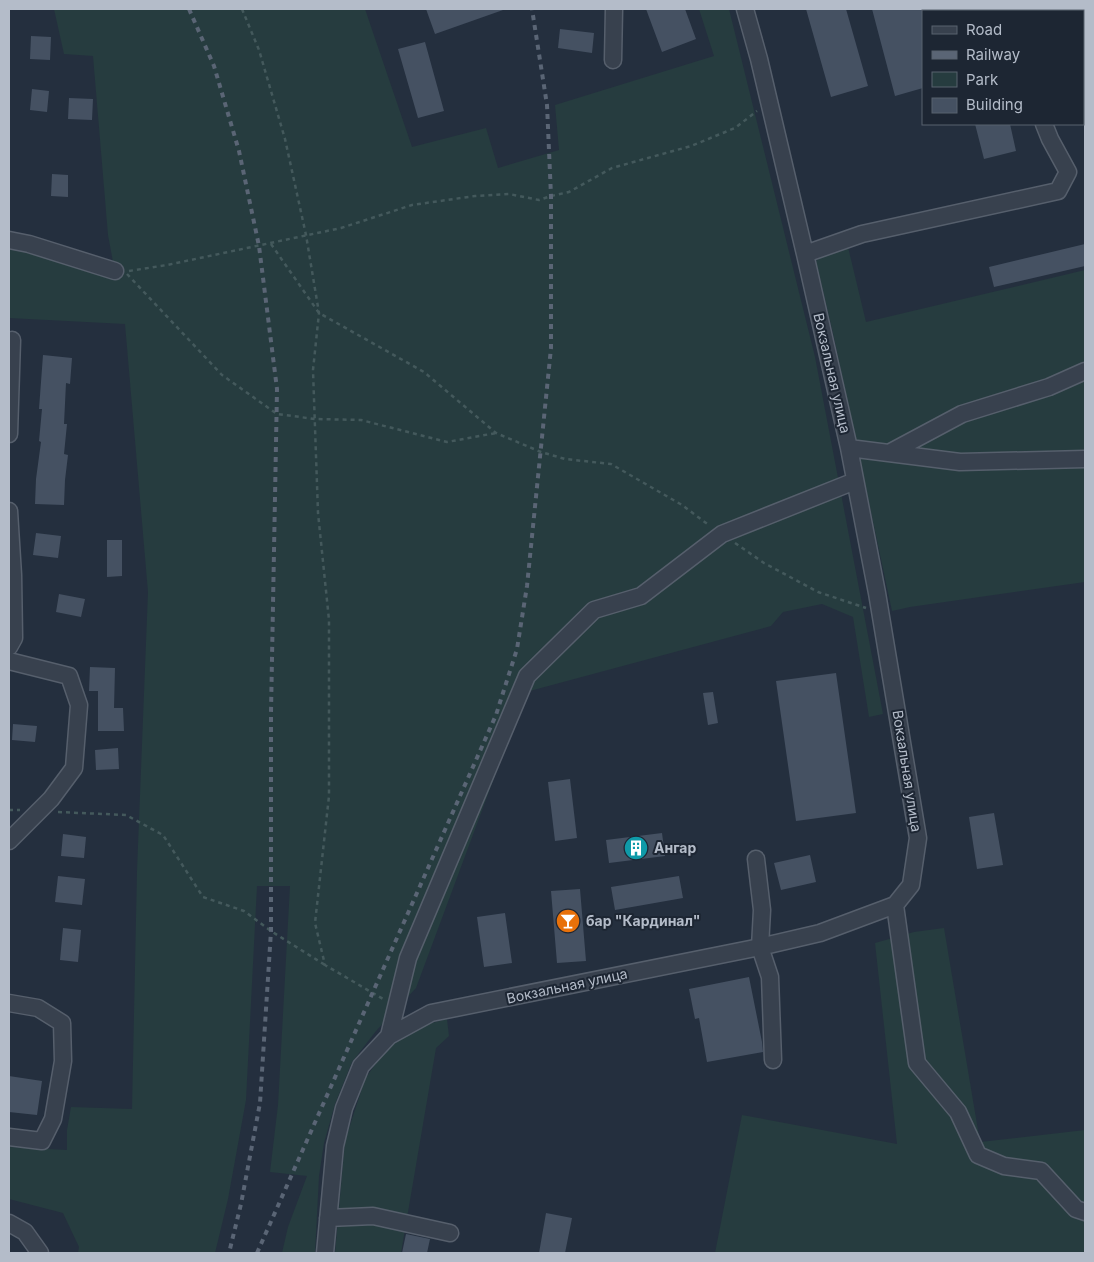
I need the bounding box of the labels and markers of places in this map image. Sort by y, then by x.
building icon: Ангар [623,835,649,861]
place label: Ангар [654,839,696,856]
bar icon: бар "Кардинал" [555,908,581,934]
place label: бар "Кардинал" [586,912,700,929]

